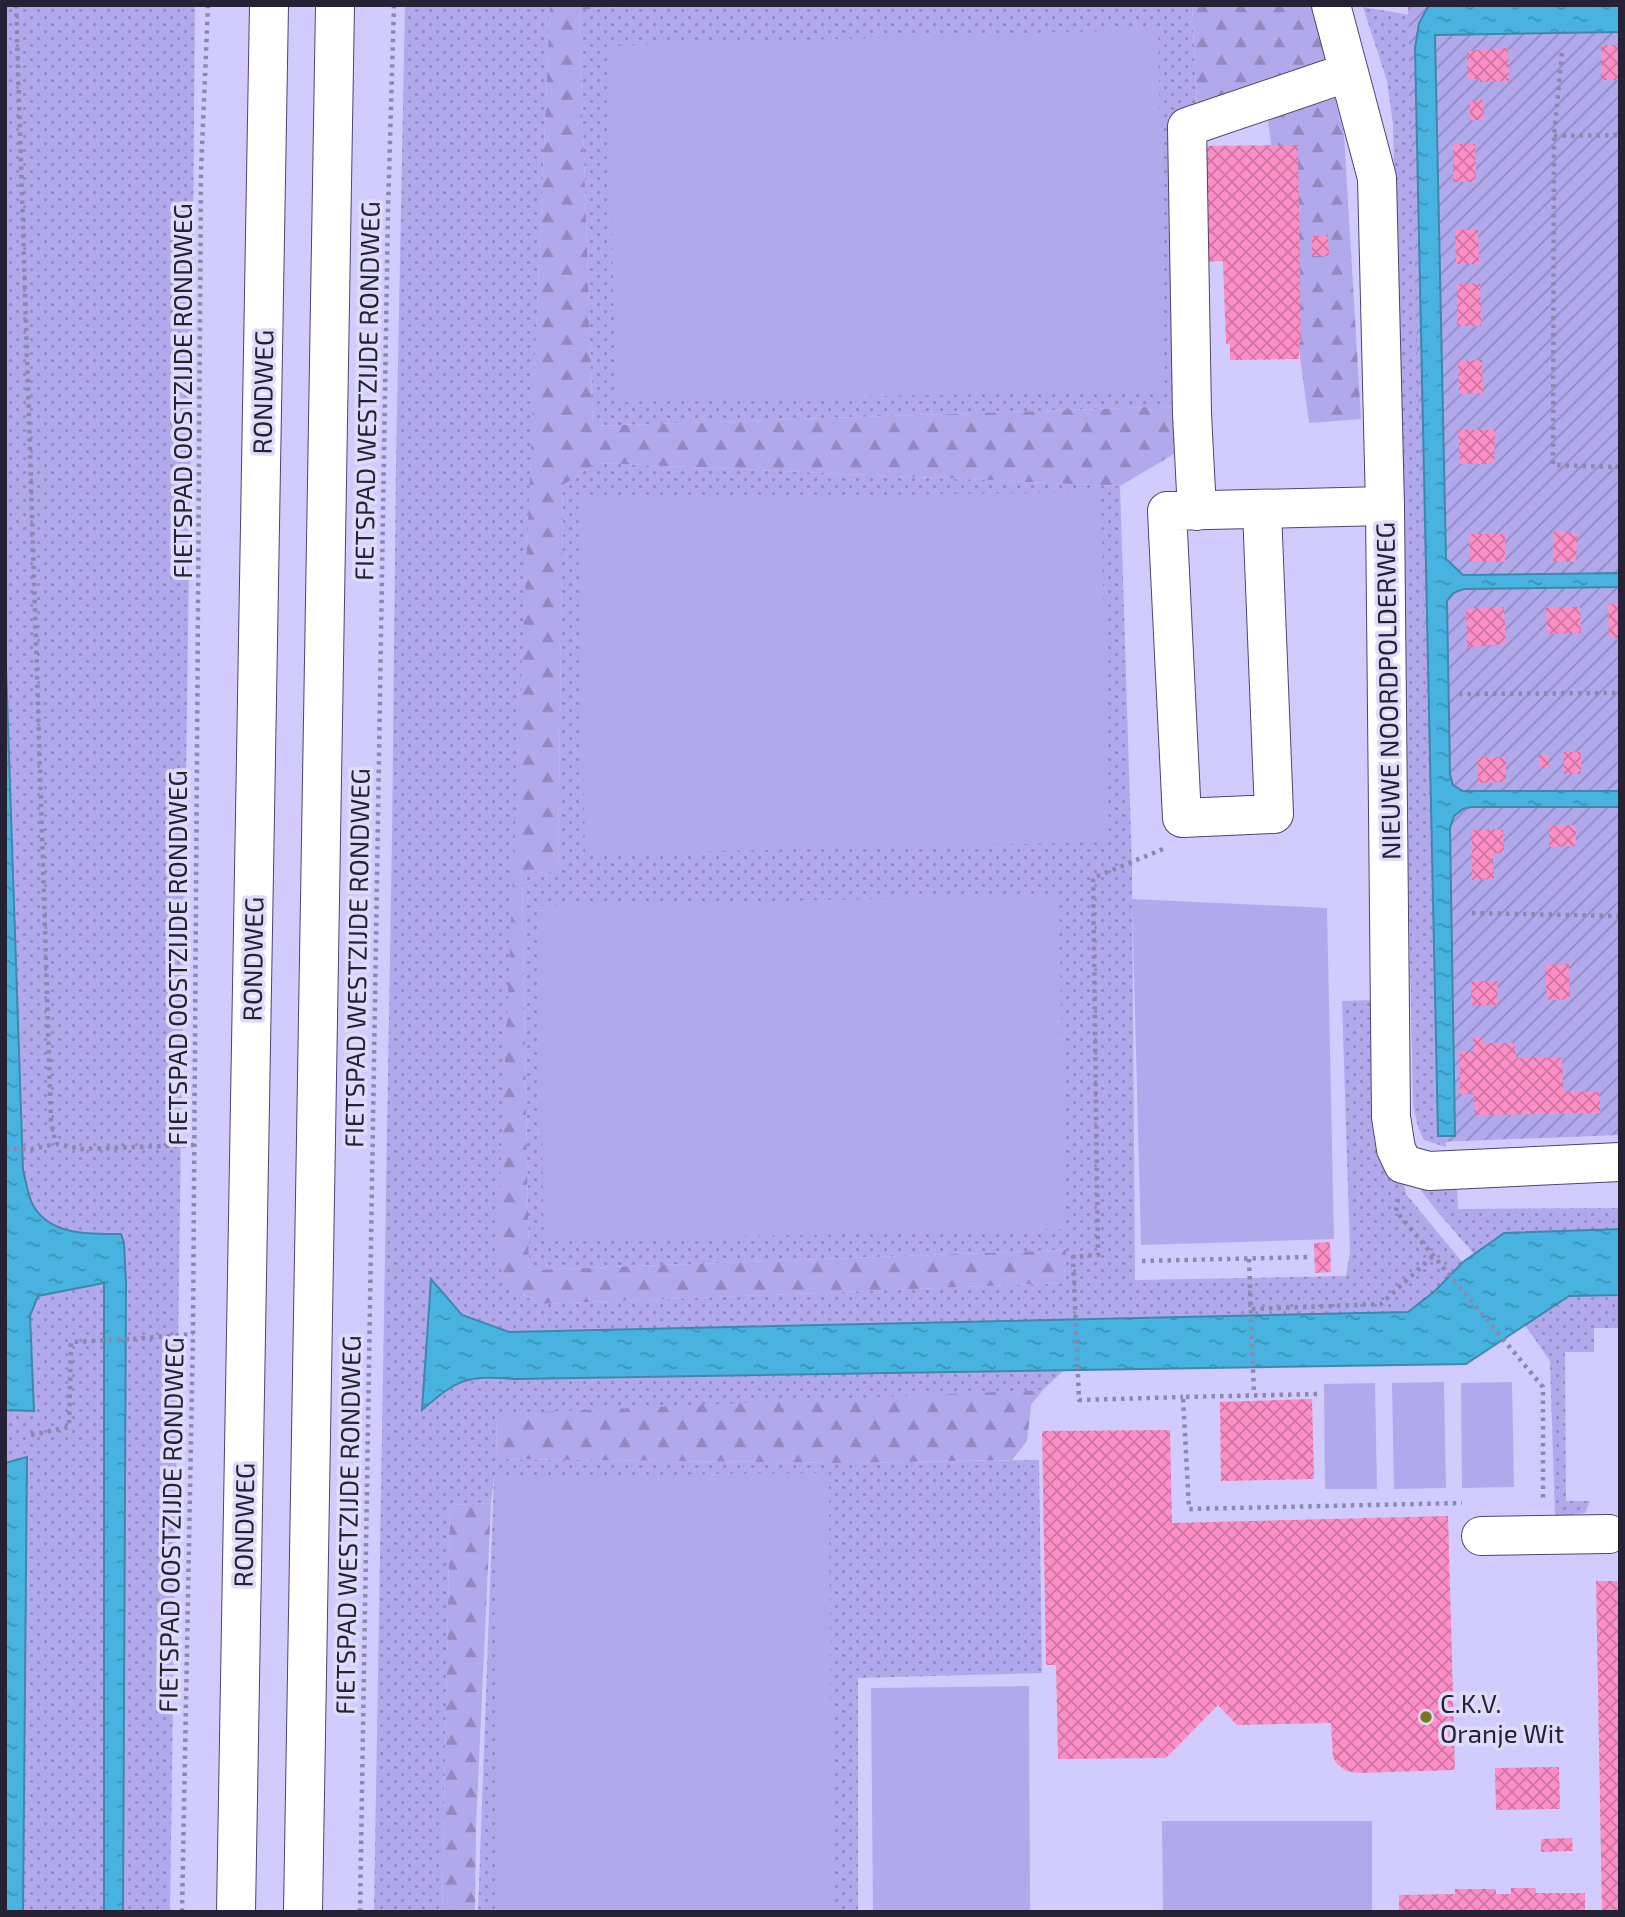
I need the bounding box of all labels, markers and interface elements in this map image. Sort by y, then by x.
street label: FIETSPAD WESTZIJDE RONDWEG [347,201,385,581]
street label: FIETSPAD OOSTZIJDE RONDWEG [166,203,197,579]
street label: RONDWEG [245,330,279,454]
street label: NIEUWE NOORDPOLDERWEG [1369,522,1405,860]
street label: FIETSPAD WESTZIJDE RONDWEG [337,768,375,1148]
street label: FIETSPAD OOSTZIJDE RONDWEG [161,770,192,1146]
street label: RONDWEG [235,897,269,1021]
street label: FIETSPAD WESTZIJDE RONDWEG [328,1335,366,1715]
street label: FIETSPAD OOSTZIJDE RONDWEG [151,1337,189,1713]
street label: RONDWEG [226,1463,260,1587]
place label: C.K.V. Oranje Wit [1440,1687,1564,1748]
marker: C.K.V. Oranje Wit [1418,1709,1434,1725]

